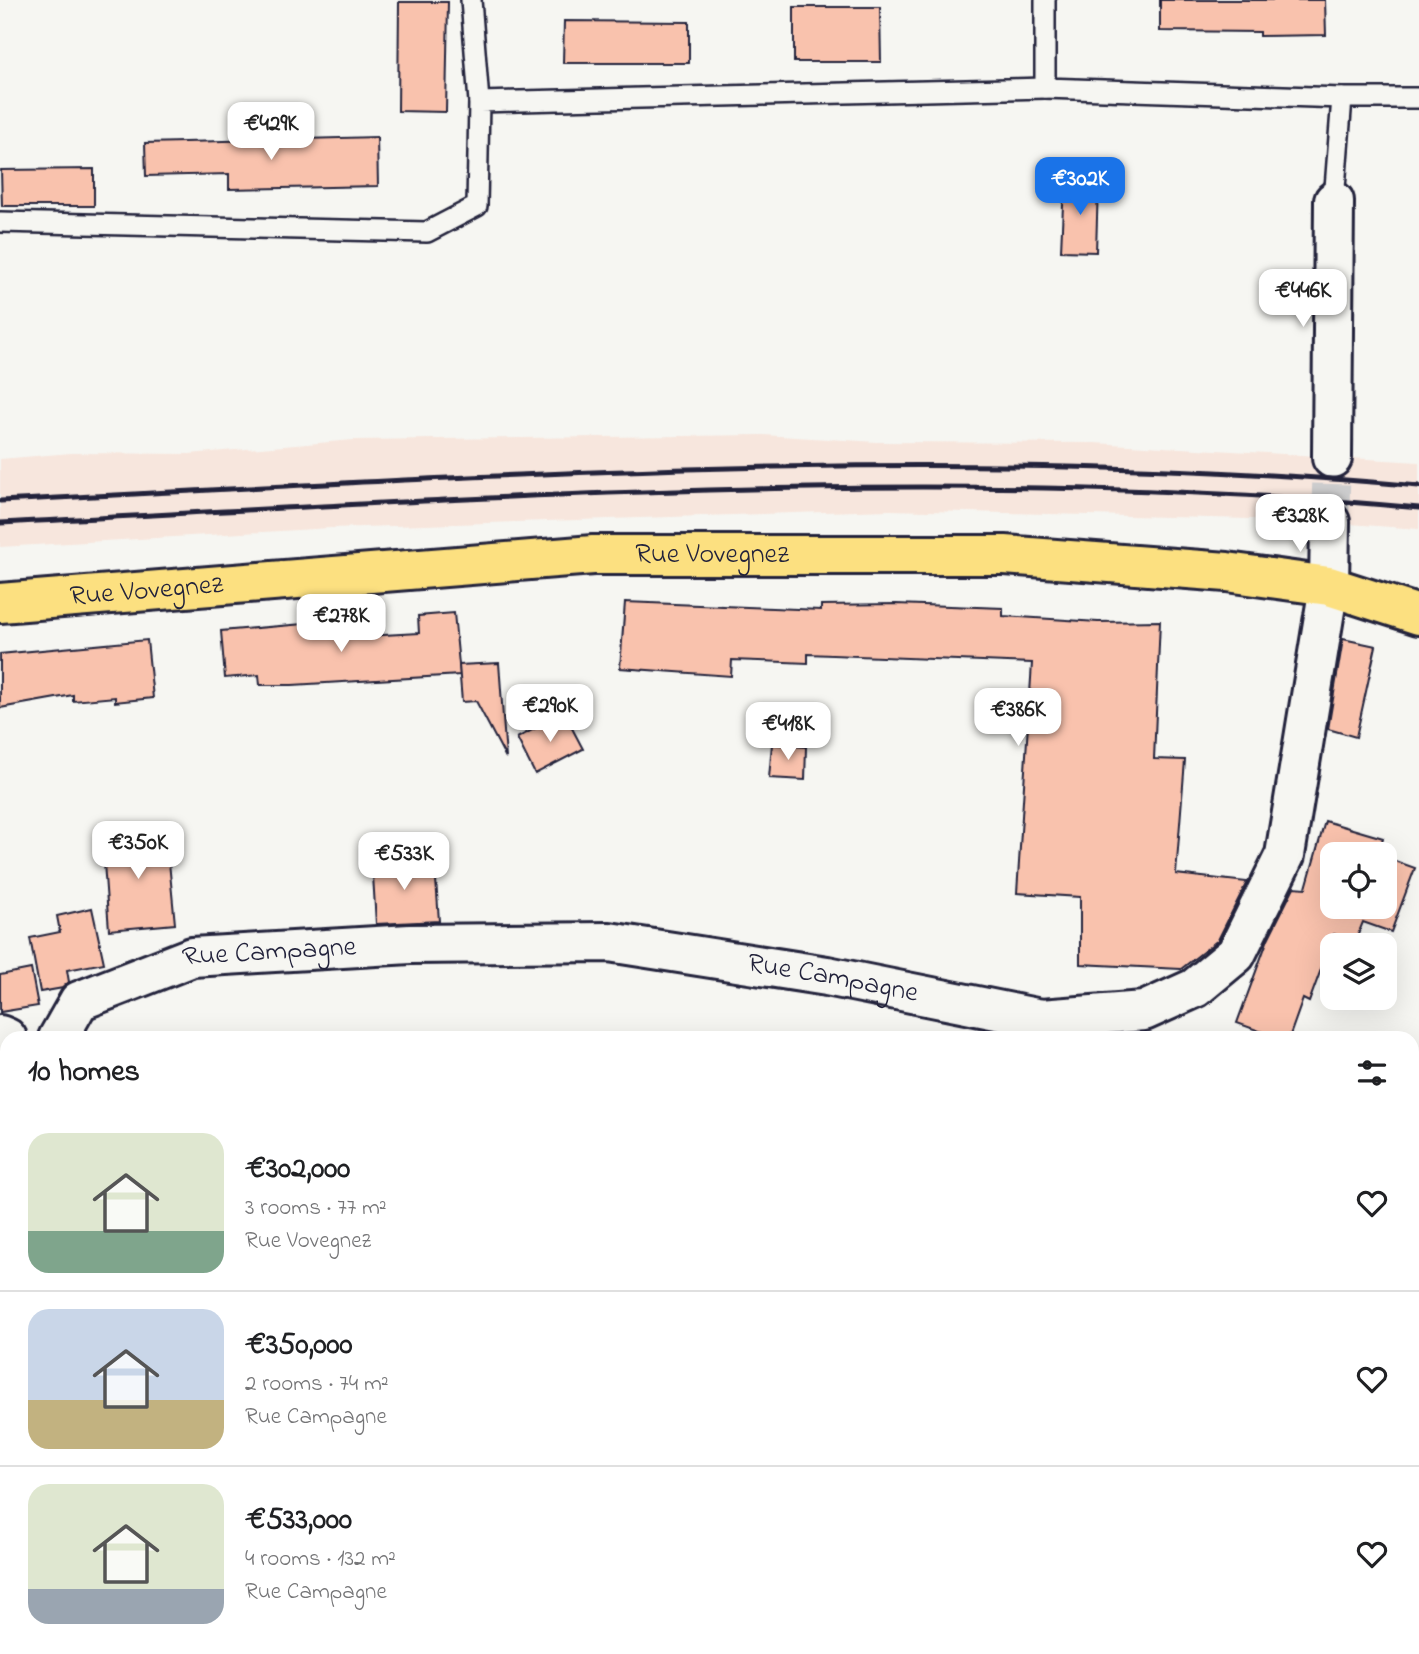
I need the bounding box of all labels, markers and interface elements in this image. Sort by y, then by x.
pin: €429K [222,102,320,162]
text: €429K [243,108,299,141]
pin: €302K [1031,158,1129,217]
text: €302K [1051,163,1109,196]
pin: €446K [1254,270,1352,329]
text: €446K [1275,275,1331,308]
pin: €328K [1251,494,1349,554]
text: €328K [1272,500,1328,533]
street label: Rue Vovegnez [635,535,789,576]
street label: Rue Vovegnez [68,564,225,618]
pin: €278K [292,594,390,654]
text: €278K [313,600,369,633]
pin: €290K [501,684,599,744]
pin: €386K [969,688,1067,748]
text: €290K [522,690,578,723]
text: €386K [990,694,1046,727]
pin: €418K [739,702,837,762]
text: €418K [762,708,814,741]
pin: €350K [89,822,187,881]
text: €350K [108,827,168,860]
pin: €533K [355,832,453,892]
text: €533K [374,838,434,871]
map controls [1320,842,1397,1010]
button: locate [1320,842,1397,919]
street label: Rue Campagne [177,927,358,979]
button: layers [1320,933,1397,1010]
street label: Rue Campagne [745,943,922,1014]
text: 10 homes [28,1051,140,1095]
icon: filters [1353,1054,1391,1092]
text: €302,000 [245,1148,350,1192]
icon: home [84,1161,168,1245]
icon: heart [1353,1184,1391,1222]
text: 3 rooms · 77 m² [245,1192,387,1225]
text: Rue Vovegnez [245,1225,371,1258]
text: €350,000 [245,1324,352,1368]
icon: home [84,1337,168,1421]
icon: heart [1353,1360,1391,1398]
text: 2 rooms · 74 m² [245,1368,389,1401]
text: Rue Campagne [245,1401,387,1434]
text: €533,000 [245,1499,352,1543]
icon: home [84,1512,168,1596]
icon: heart [1353,1535,1391,1573]
text: 4 rooms · 132 m² [245,1543,396,1576]
text: Rue Campagne [245,1576,387,1609]

